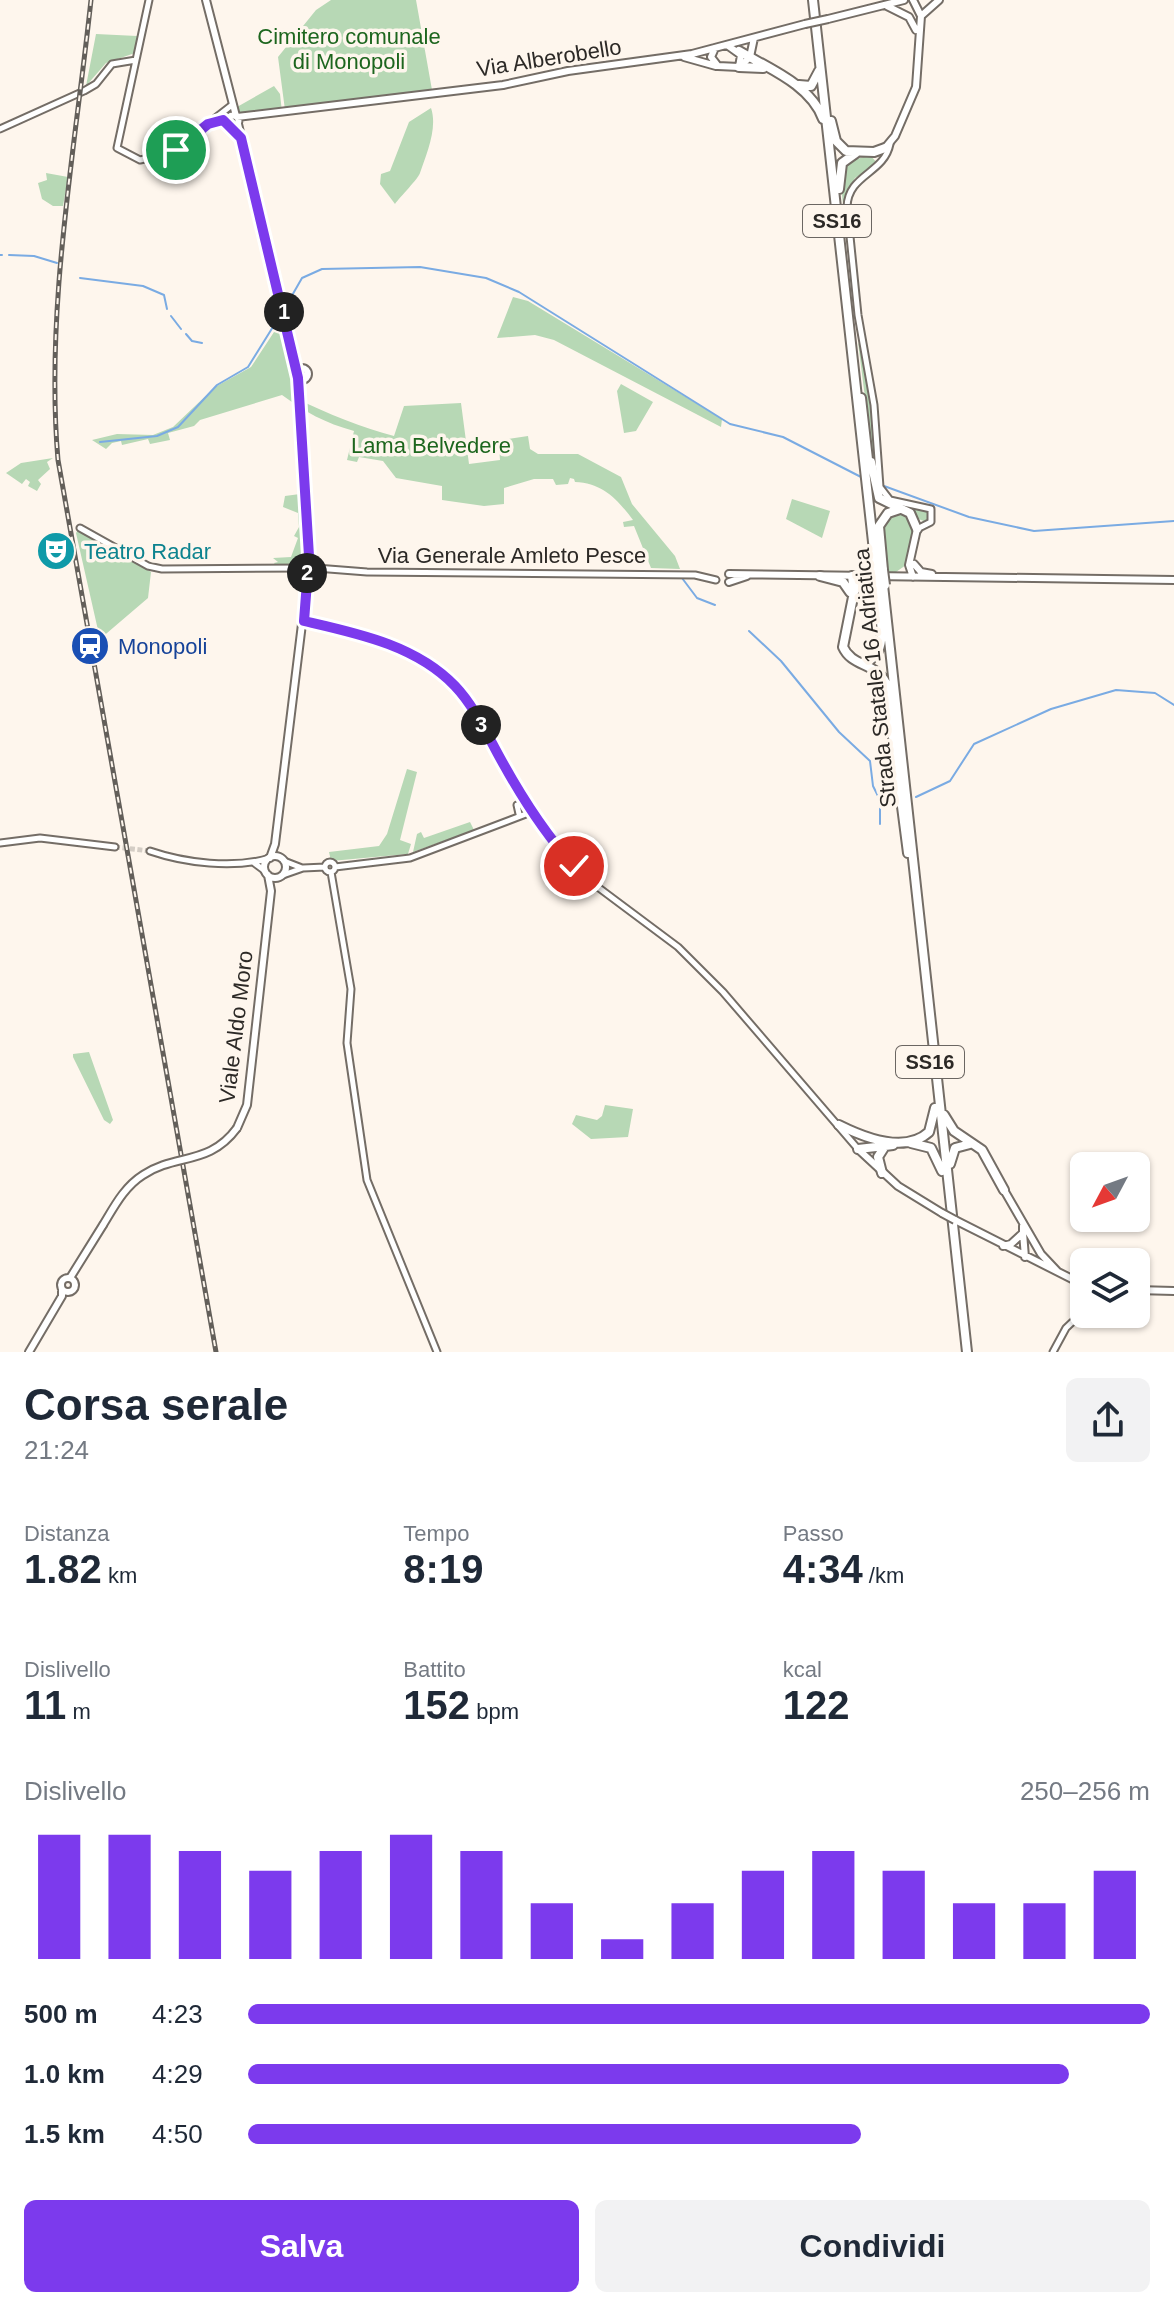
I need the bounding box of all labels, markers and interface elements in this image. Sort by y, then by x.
park label: Cimitero comunale di Monopoli [257,24,441,74]
street label: Via Alberobello [475,34,623,82]
pin [142,116,210,184]
icon: arrive [154,128,198,172]
road number: SS16 [803,205,871,237]
pin: 1 [264,292,304,332]
text: 1 [278,299,290,324]
park label: Lama Belvedere [351,433,511,458]
theatre icon: Teatro Radar [35,530,77,572]
place label: Teatro Radar [84,539,211,564]
street label: Via Generale Amleto Pesce [378,543,646,568]
street label: Strada Statale 16 Adriatica [849,546,901,809]
pin: 2 [287,553,327,593]
text: 2 [301,560,313,585]
station icon: Monopoli [69,625,111,667]
place label: Monopoli [118,634,207,659]
pin: 3 [461,705,501,745]
text: 3 [475,712,487,737]
pin [540,832,608,900]
icon: check [552,844,596,888]
street label: Viale Aldo Moro [214,949,258,1105]
road number: SS16 [896,1046,964,1078]
north arrow [1070,1152,1150,1232]
map controls [1070,1152,1150,1328]
button: layers [1070,1248,1150,1328]
button: share [1066,1378,1150,1462]
text: Corsa serale [24,1380,288,1429]
text: 21:24 [24,1435,89,1465]
text: Distanza [24,1521,110,1546]
text: Tempo [403,1521,469,1546]
text: Passo [783,1521,844,1546]
text: 1.82 [24,1547,102,1591]
text: 8:19 [403,1547,483,1591]
text: 4:34 [783,1547,863,1591]
text: km [102,1563,137,1588]
text: /km [863,1563,904,1588]
text: Dislivello [24,1657,111,1682]
text: Battito [403,1657,466,1682]
text: kcal [783,1657,822,1682]
text: 11 [24,1683,66,1727]
text: 152 [403,1683,470,1727]
text: 122 [783,1683,849,1727]
text: m [66,1699,91,1724]
text: bpm [470,1699,519,1724]
text: Dislivello [24,1776,127,1806]
text: 250–256 m [1020,1776,1150,1806]
text: 500 m [24,1999,98,2029]
text: 4:23 [152,1999,203,2029]
text: 1.0 km [24,2059,105,2089]
text: 4:29 [152,2059,203,2089]
text: 1.5 km [24,2119,105,2149]
text: 4:50 [152,2119,203,2149]
button: Salva [24,2200,579,2292]
button: Condividi [595,2200,1150,2292]

